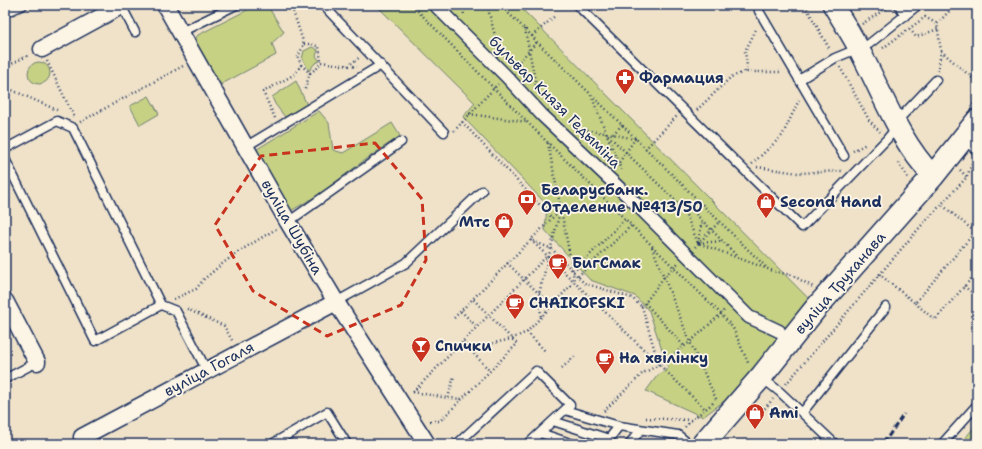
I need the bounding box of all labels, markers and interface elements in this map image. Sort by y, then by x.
street label: бульвар Князя Гедыміна [484,31,626,173]
pharmacy icon: Фармация [614,67,636,95]
place label: Фармация [639,68,724,88]
street label: вуліца Шубіна [257,176,328,279]
place label: Беларусбанк. Отделение №413/50 [541,180,703,217]
bank icon: Беларусбанк. Отделение №413/50 [516,188,538,216]
shop icon: Second Hand [755,191,777,219]
place label: Second Hand [780,192,882,212]
shop icon: Мтс [493,211,515,239]
place label: Мтс [459,212,490,232]
street label: вуліца Труханава [790,227,891,339]
cafe icon: БигСмак [547,252,569,280]
place label: БигСмак [572,253,642,273]
cafe icon: CHAIKOFSKI [504,292,526,320]
place label: CHAIKOFSKI [529,293,625,313]
bar icon: Спички [410,335,432,363]
place label: Спички [435,336,492,356]
street label: вуліца Гогаля [160,337,258,401]
cafe icon: На хвілінку [594,347,616,375]
place label: На хвілінку [619,348,708,368]
shop icon: Ami [744,402,766,430]
place label: Ami [769,403,799,423]

